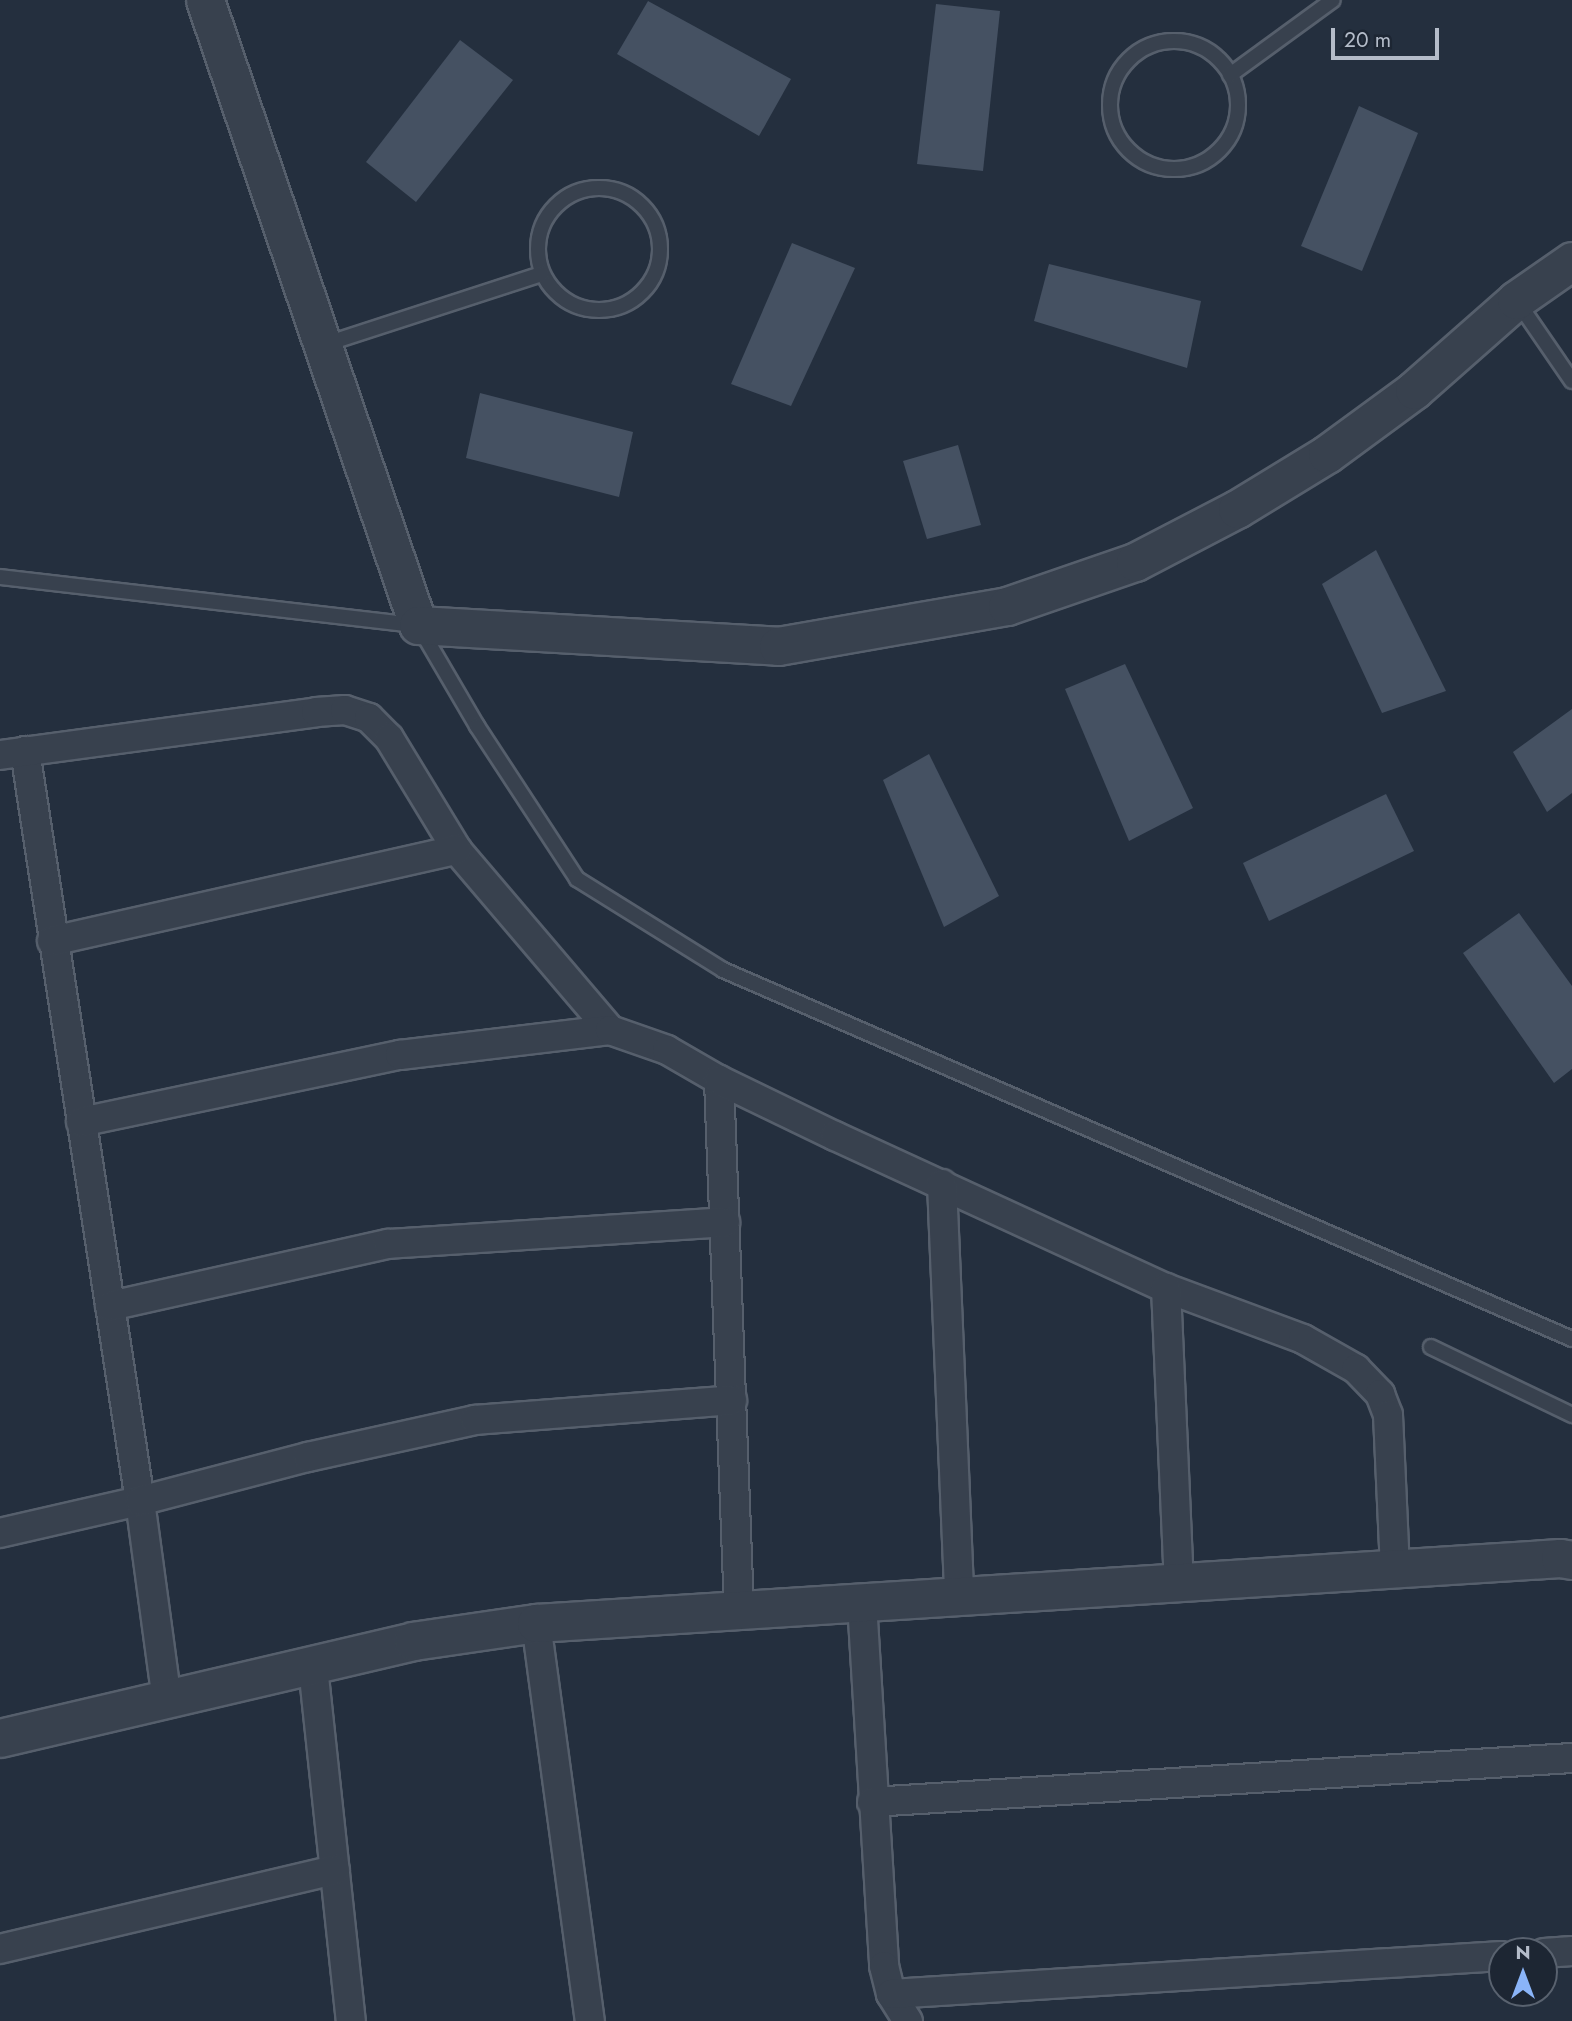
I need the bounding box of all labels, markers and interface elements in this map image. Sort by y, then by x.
scale bar [1334,14,1442,58]
text: 20 m [1344,25,1391,55]
north arrow [1488,1937,1558,2007]
text: N [1515,1939,1531,1966]

